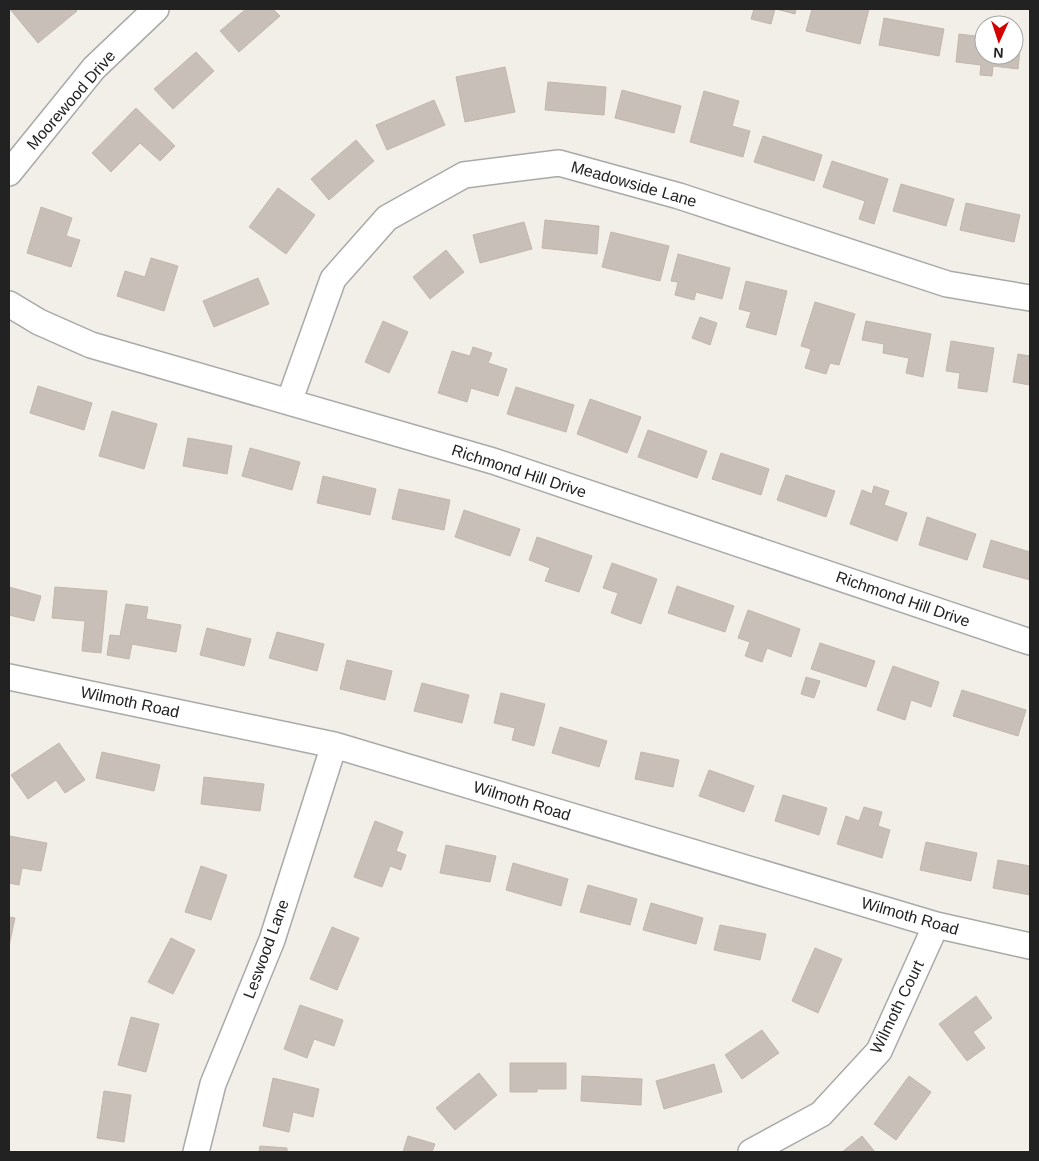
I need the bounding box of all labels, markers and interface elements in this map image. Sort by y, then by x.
north arrow [974,15,1024,65]
text: N [993,45,1004,61]
street label: Moorewood Drive [23,47,119,153]
street label: Meadowside Lane [569,158,699,210]
street label: Richmond Hill Drive [450,441,589,501]
street label: Richmond Hill Drive [834,568,972,630]
street label: Wilmoth Road [79,683,181,721]
street label: Wilmoth Road [471,778,573,824]
street label: Wilmoth Road [859,894,961,938]
street label: Leswood Lane [240,897,292,1001]
street label: Wilmoth Court [867,957,927,1056]

